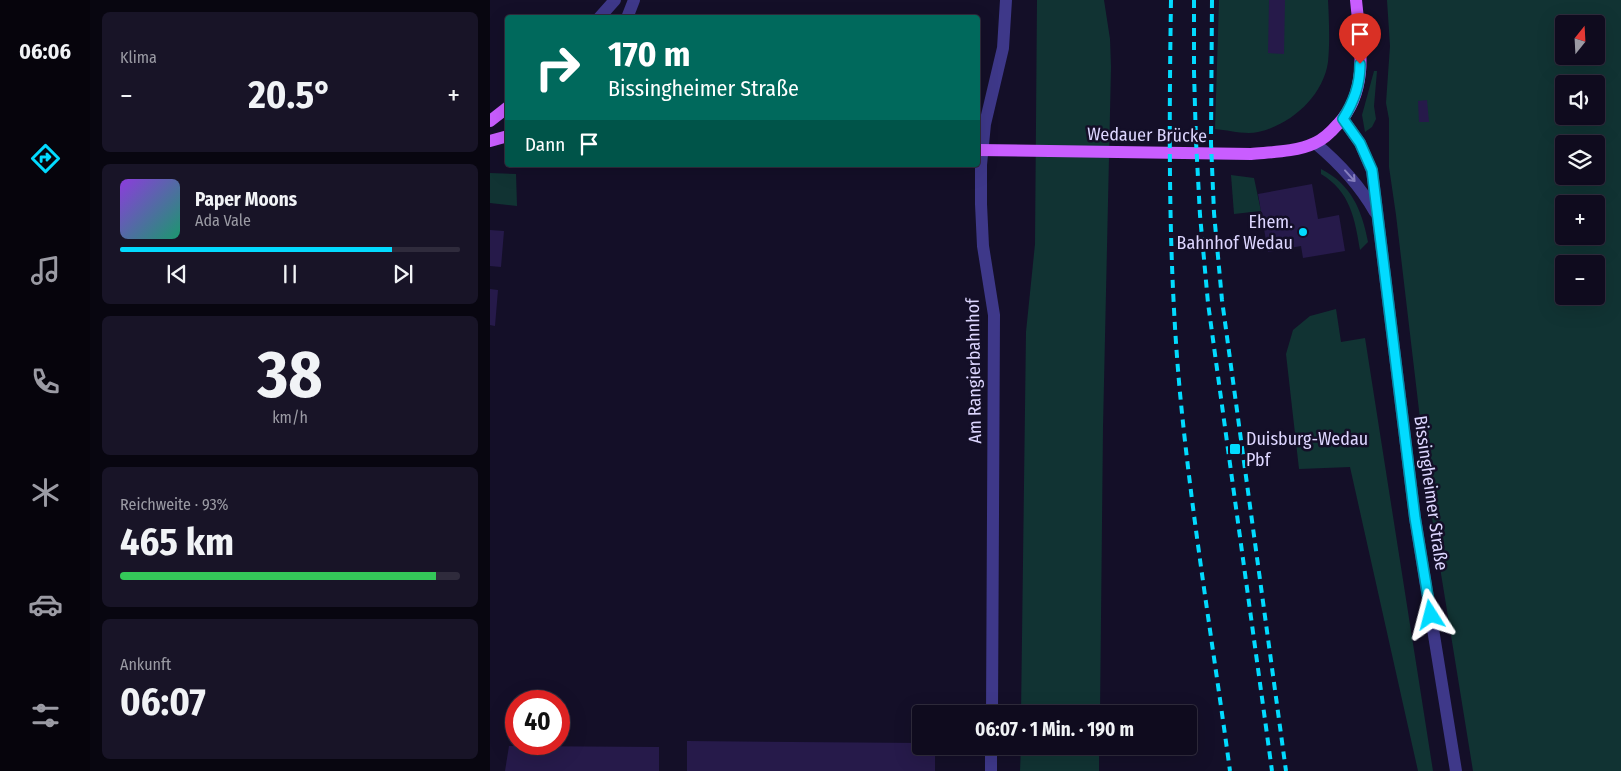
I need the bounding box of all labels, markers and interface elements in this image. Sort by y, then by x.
pin [1339,13,1381,64]
north arrow [1555,15,1605,65]
map controls [1555,15,1605,305]
icon: arrive [1346,20,1374,48]
text: 170 m [608,33,691,75]
icon: right [525,35,590,100]
text: 06:06 [19,38,71,65]
text: Klima [120,48,157,67]
text: 20.5° [248,72,332,118]
text: Bissingheimer Straße [608,75,799,102]
button: sound [1555,75,1605,125]
text: − [120,79,133,112]
text: + [447,79,460,112]
street label: Wedauer Brücke [1087,123,1207,147]
icon: arrive [575,130,603,158]
text: Dann [525,133,565,156]
button: layers [1555,135,1605,185]
icon: directions [28,141,63,176]
one-way arrow [1344,170,1356,183]
text: Paper Moons [195,188,297,211]
button: + [1555,195,1605,245]
text: Ada Vale [195,211,251,230]
place label: Ehem. Bahnhof Wedau [1177,211,1293,254]
marker: Ehem. Bahnhof Wedau [1297,226,1309,238]
icon: music [28,253,63,288]
button: − [1555,255,1605,305]
icon: previous [163,260,191,288]
icon: pause [276,260,304,288]
icon: next [389,260,417,288]
street label: Am Rangierbahnhof [962,297,986,444]
text: 38 [257,336,323,414]
icon: phone [28,364,63,399]
text: km/h [272,408,308,427]
street label: Bissingheimer Straße [1409,414,1453,572]
place label: Duisburg-Wedau Pbf [1246,428,1368,471]
marker: Duisburg-Wedau Pbf [1228,442,1242,456]
icon: climate [28,475,63,510]
text: Reichweite · 93% [120,495,229,514]
text: 465 km [120,519,234,565]
icon: car [28,587,63,622]
position arrow [1404,588,1456,640]
text: Ankunft [120,655,171,674]
text: 06:07 [120,679,206,725]
speed limit sign: 40 [505,690,570,755]
icon: filters [28,698,63,733]
text: 06:07 · 1 Min. · 190 m [975,718,1134,741]

